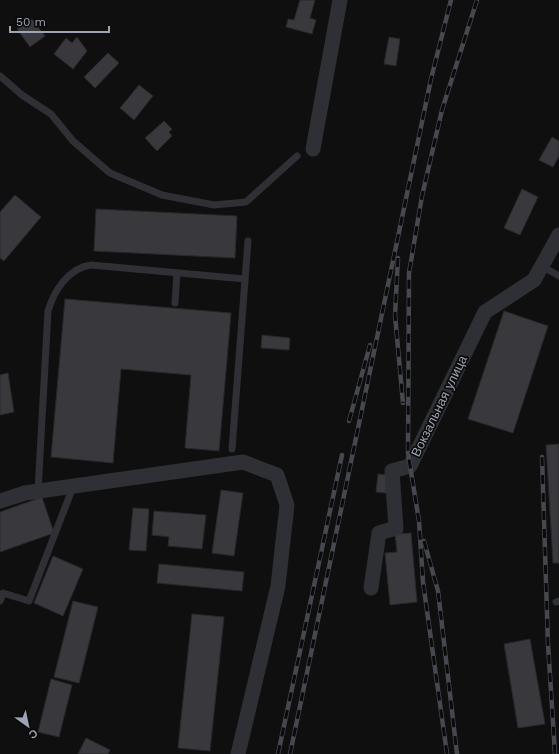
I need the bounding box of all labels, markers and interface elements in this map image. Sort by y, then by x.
scale bar [10,8,109,34]
text: 50 m [16,15,46,29]
street label: Вокзальная улица [408,352,470,459]
north arrow [8,706,48,746]
text: С [26,726,40,742]

